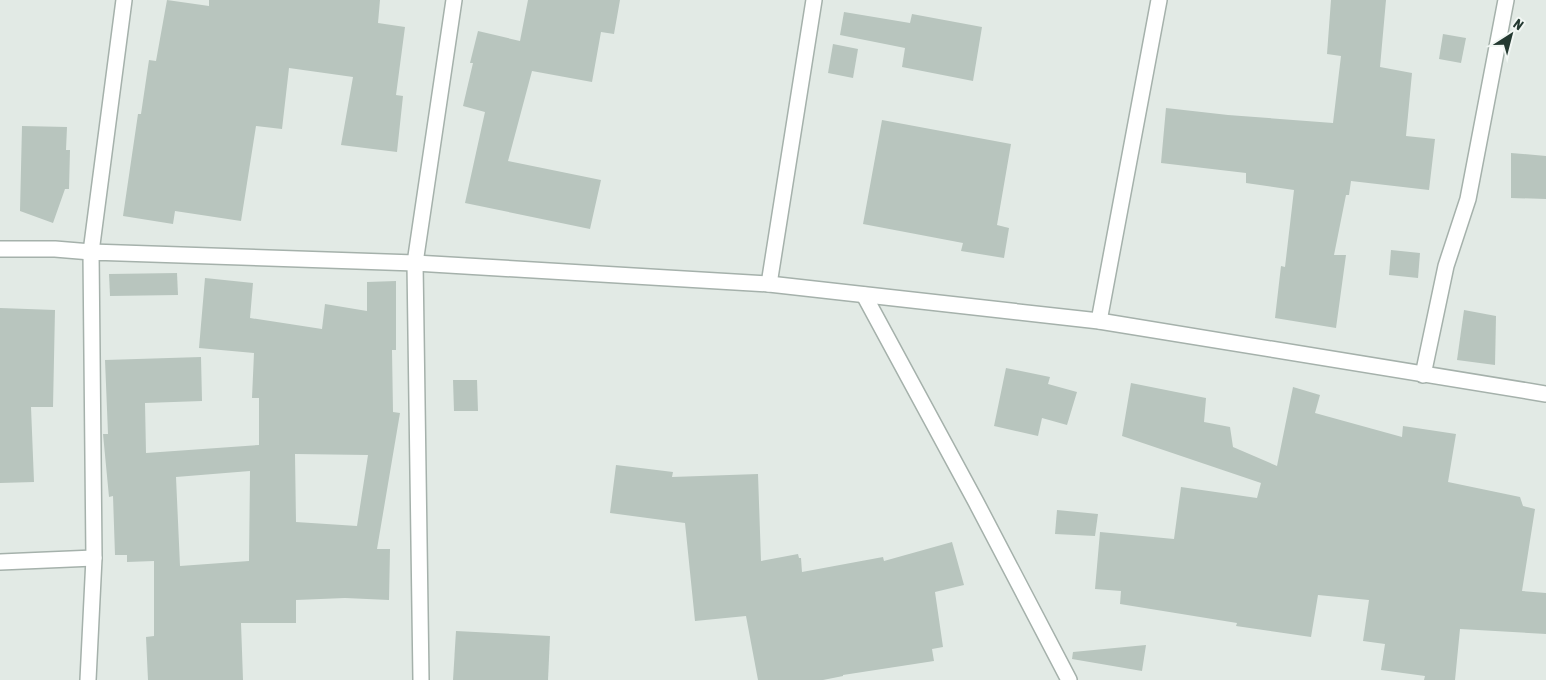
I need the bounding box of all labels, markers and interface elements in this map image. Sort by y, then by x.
north arrow [1486,10,1536,60]
text: N [1511,16,1527,33]

